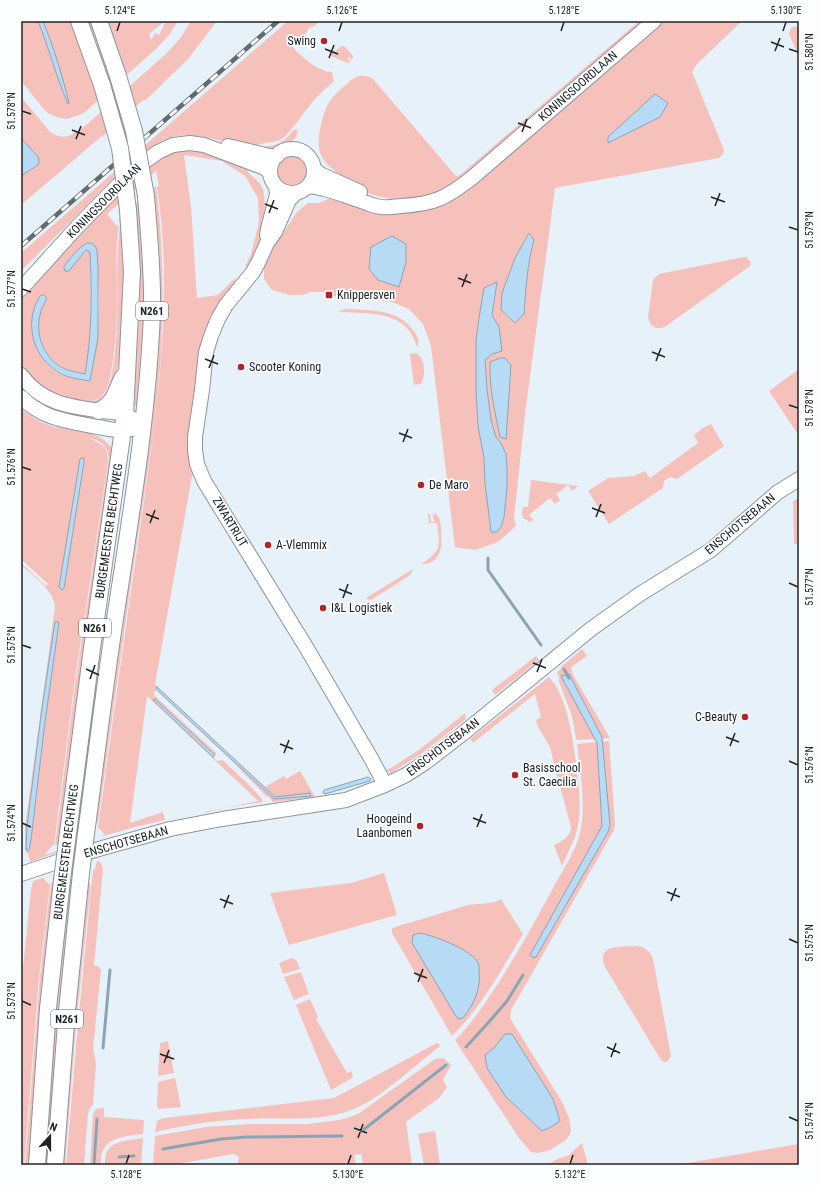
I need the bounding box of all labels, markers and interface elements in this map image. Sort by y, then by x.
text: 5.124°E [104,5,136,16]
text: 5.126°E [326,5,358,16]
text: 5.128°E [548,5,580,16]
text: 5.130°E [770,5,802,16]
text: 51.580°N [804,33,815,71]
place label: Swing [287,34,316,48]
marker: Swing [319,36,329,46]
street label: KONINGSOORDLAAN [536,48,620,124]
text: 51.578°N [6,92,17,130]
street label: KONINGSOORDLAAN [64,161,144,241]
text: 51.579°N [804,211,815,249]
text: 51.577°N [6,270,17,308]
place label: Knippersven [337,288,395,302]
marker: Knippersven [324,290,334,300]
road number: N261 [136,302,168,320]
place label: Scooter Koning [249,360,321,374]
marker: Scooter Koning [236,362,246,372]
text: 51.578°N [804,389,815,427]
text: 51.576°N [6,448,17,486]
street label: BURGEMEESTER BECHTWEG [93,462,125,600]
place label: De Maro [429,478,469,492]
marker: De Maro [416,480,426,490]
street label: ENSCHOTSEBAAN [702,491,778,557]
street label: ZWARTRIJT [210,495,250,549]
place label: A-Vlemmix [276,538,327,552]
marker: A-Vlemmix [263,540,273,550]
text: 51.577°N [804,568,815,606]
place label: I&L Logistiek [331,601,393,615]
marker: I&L Logistiek [318,603,328,613]
road number: N261 [79,619,111,637]
text: 51.575°N [6,626,17,664]
place label: C-Beauty [695,710,737,724]
marker: C-Beauty [740,712,750,722]
street label: ENSCHOTSEBAAN [404,715,482,779]
text: 51.576°N [804,746,815,784]
place label: Basisschool St. Caecilia [523,761,581,789]
marker: Basisschool St. Caecilia [510,770,520,780]
street label: BURGEMEESTER BECHTWEG [51,783,81,921]
text: 51.574°N [6,804,17,842]
place label: Hoogeind Laanbomen [357,812,412,840]
marker: Hoogeind Laanbomen [415,821,425,831]
street label: ENSCHOTSEBAAN [82,823,170,861]
text: 51.575°N [804,924,815,962]
text: 51.573°N [6,982,17,1020]
road number: N261 [51,1010,83,1028]
text: 51.574°N [804,1102,815,1140]
north arrow [30,1116,70,1156]
text: N [48,1120,59,1134]
text: 5.128°E [110,1169,142,1180]
text: 5.130°E [332,1169,364,1180]
text: 5.132°E [554,1169,586,1180]

